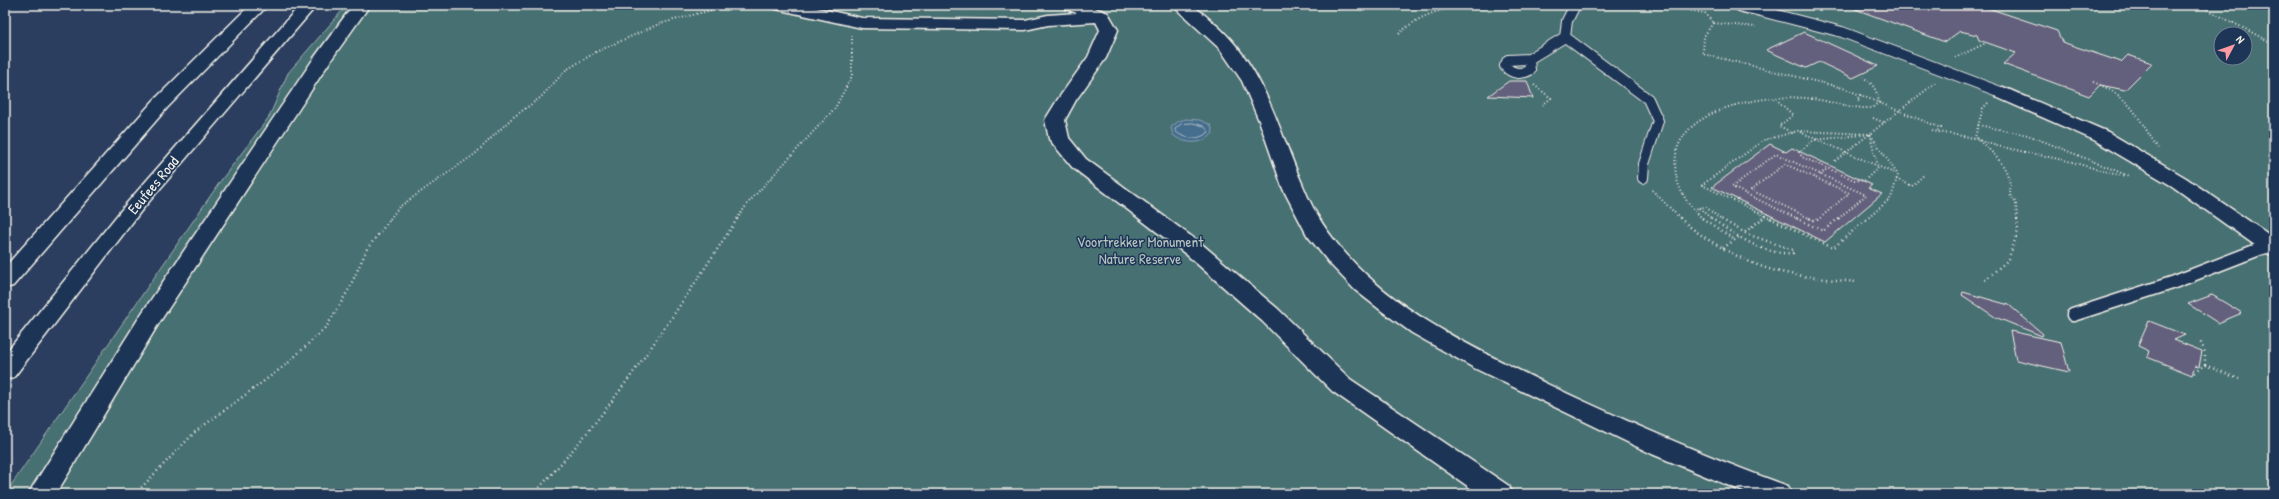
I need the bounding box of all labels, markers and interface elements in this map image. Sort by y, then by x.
north arrow [2213,26,2253,66]
text: N [2233,33,2248,46]
street label: Eeufees Road [123,151,184,218]
park label: Voortrekker Monument Nature Reserve [1077,231,1204,269]

